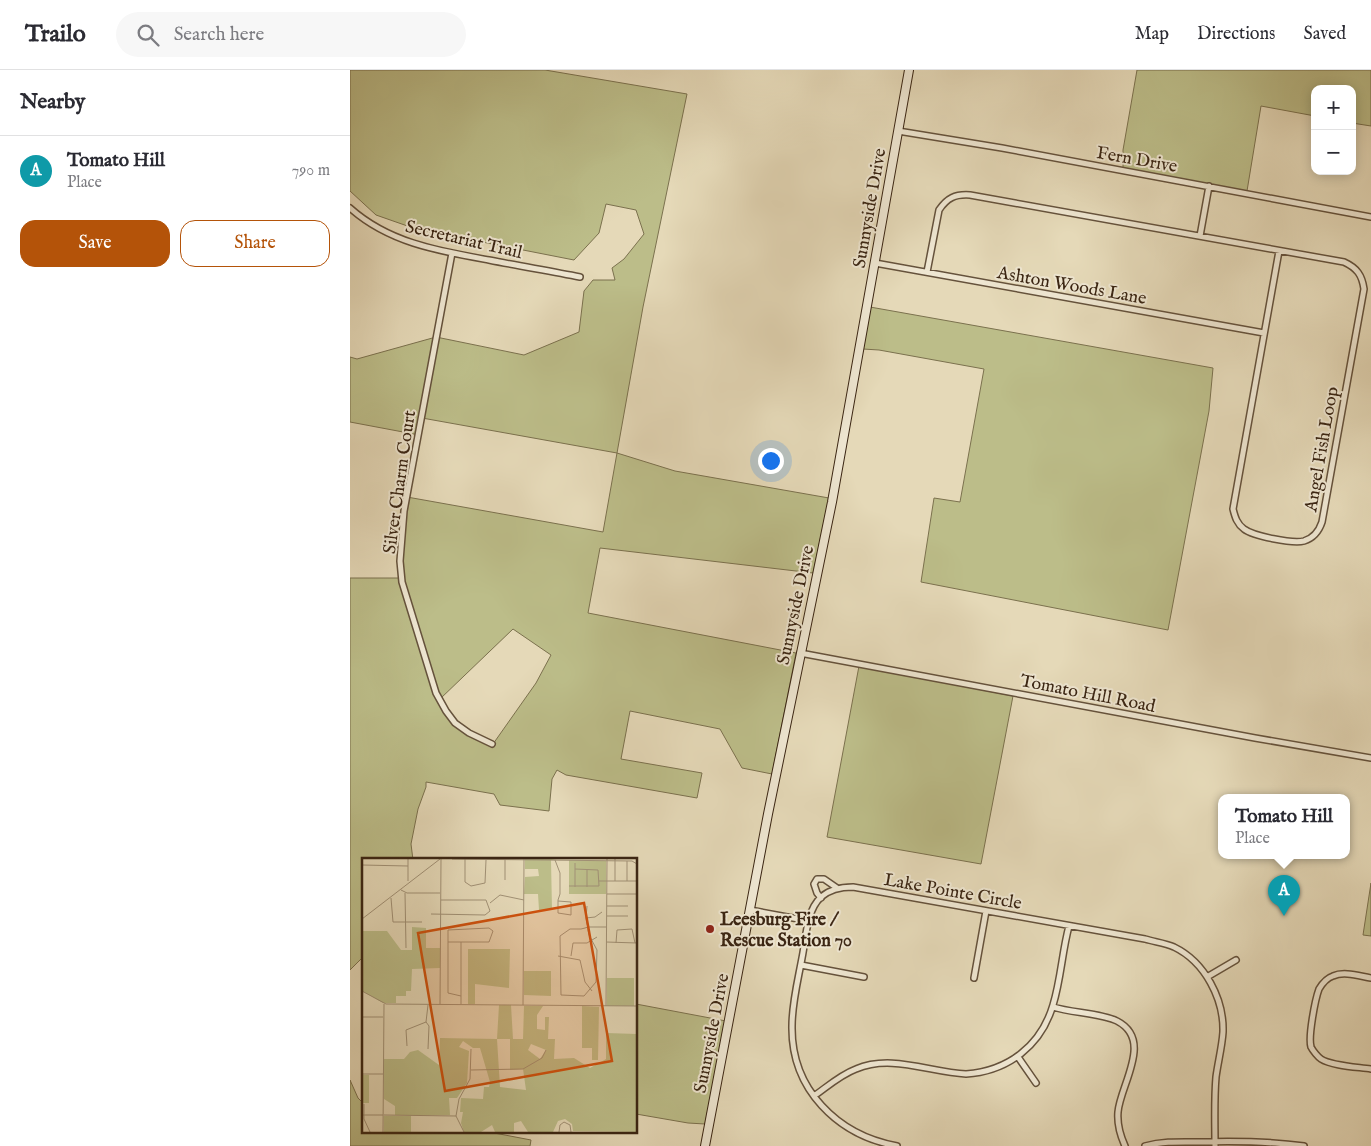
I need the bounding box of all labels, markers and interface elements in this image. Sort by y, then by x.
search box [116,12,466,57]
text: Trailo [25,19,86,50]
icon: search [134,21,162,49]
text: Search here [174,23,264,47]
text: Map [1135,23,1169,46]
text: Directions [1197,23,1275,46]
text: Saved [1303,23,1346,46]
map controls [1311,85,1356,175]
button: + [1311,85,1356,130]
text: Nearby [20,89,85,116]
button: − [1311,130,1356,175]
street label: Fern Drive [1095,142,1179,179]
street label: Sunnyside Drive [849,147,892,270]
text: Tomato Hill [67,149,165,173]
text: A [31,161,41,181]
text: 790 m [292,161,330,181]
text: Place [67,173,102,193]
street label: Secretariat Trail [403,216,524,265]
button: Save [20,220,170,267]
button: Share [180,220,330,267]
street label: Ashton Woods Lane [994,262,1148,311]
street label: Angel Fish Loop [1300,385,1345,515]
street label: Silver Charm Court [379,409,422,555]
your location [758,448,784,474]
street label: Sunnyside Drive [773,544,820,667]
street label: Tomato Hill Road [1018,670,1158,719]
popup [1218,794,1350,859]
text: Tomato Hill [1235,805,1333,829]
text: Place [1235,829,1270,849]
inset map [362,858,638,1134]
street label: Lake Pointe Circle [882,869,1024,916]
pin: A [1268,875,1300,916]
place label: Leesburg Fire / Rescue Station 70 [720,909,852,953]
marker: Leesburg Fire / Rescue Station 70 [704,923,716,935]
street label: Sunnyside Drive [690,972,735,1095]

